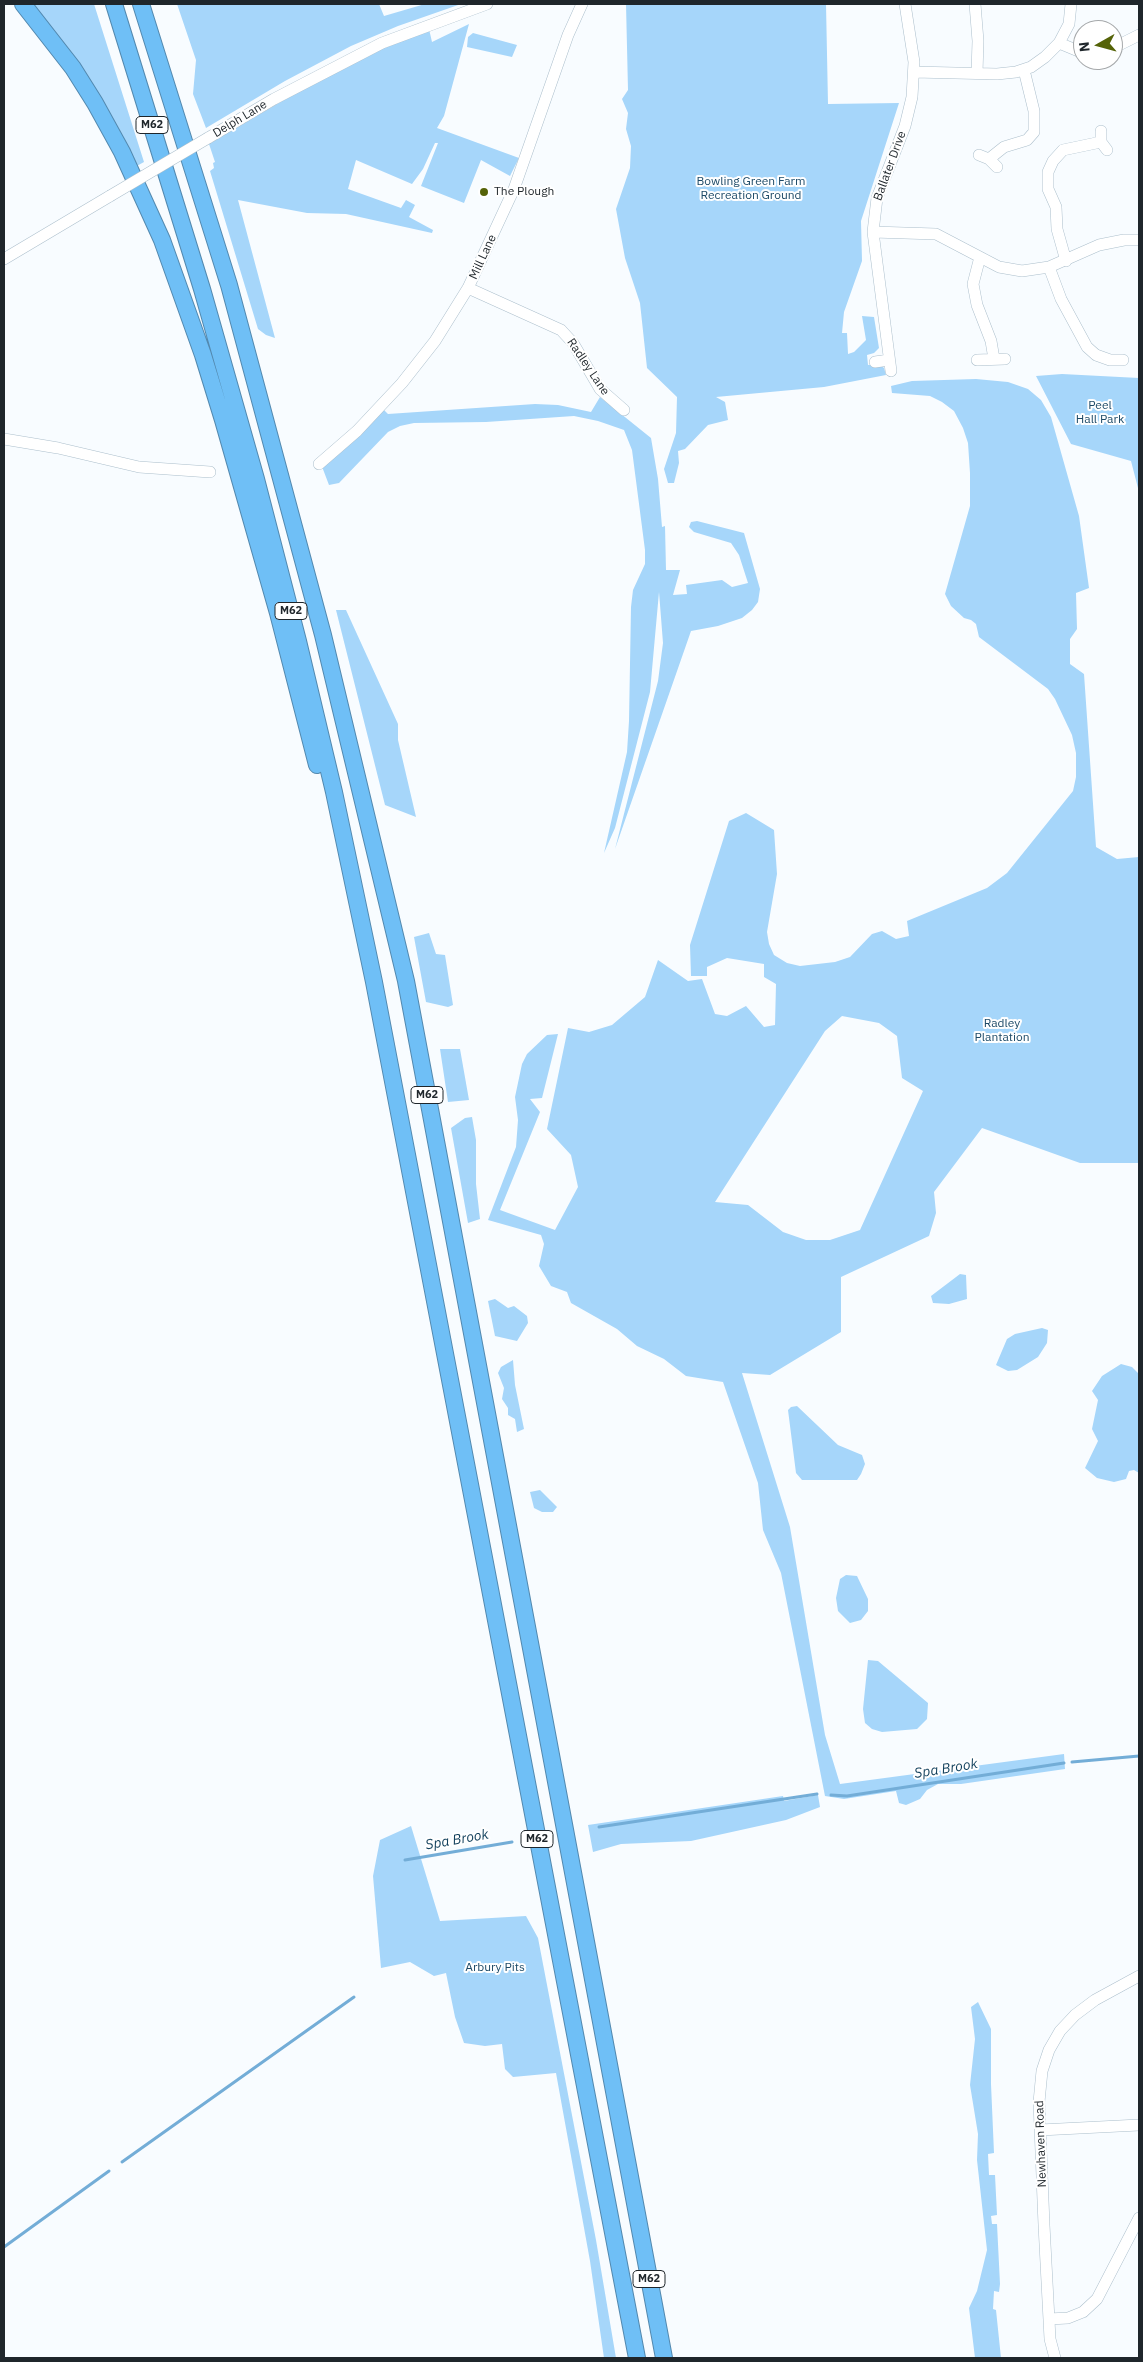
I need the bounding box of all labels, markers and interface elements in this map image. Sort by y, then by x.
north arrow [1073,20,1123,70]
text: N [1075,41,1094,53]
street label: Delph Lane [210,97,270,141]
road number: M62 [136,116,168,134]
street label: Ballater Drive [871,129,909,203]
park label: Bowling Green Farm Recreation Ground [697,175,805,203]
place label: The Plough [494,185,554,199]
marker: The Plough [478,186,490,198]
street label: Mill Lane [466,232,500,282]
street label: Radley Lane [564,336,612,398]
park label: Peel Hall Park [1076,399,1124,427]
road number: M62 [275,602,307,620]
park label: Radley Plantation [974,1017,1030,1045]
road number: M62 [411,1086,443,1104]
water label: Spa Brook [913,1756,979,1782]
water label: Spa Brook [424,1826,490,1854]
road number: M62 [521,1830,553,1848]
park label: Arbury Pits [465,1961,525,1975]
street label: Newhaven Road [1032,2100,1050,2188]
road number: M62 [633,2270,665,2288]

